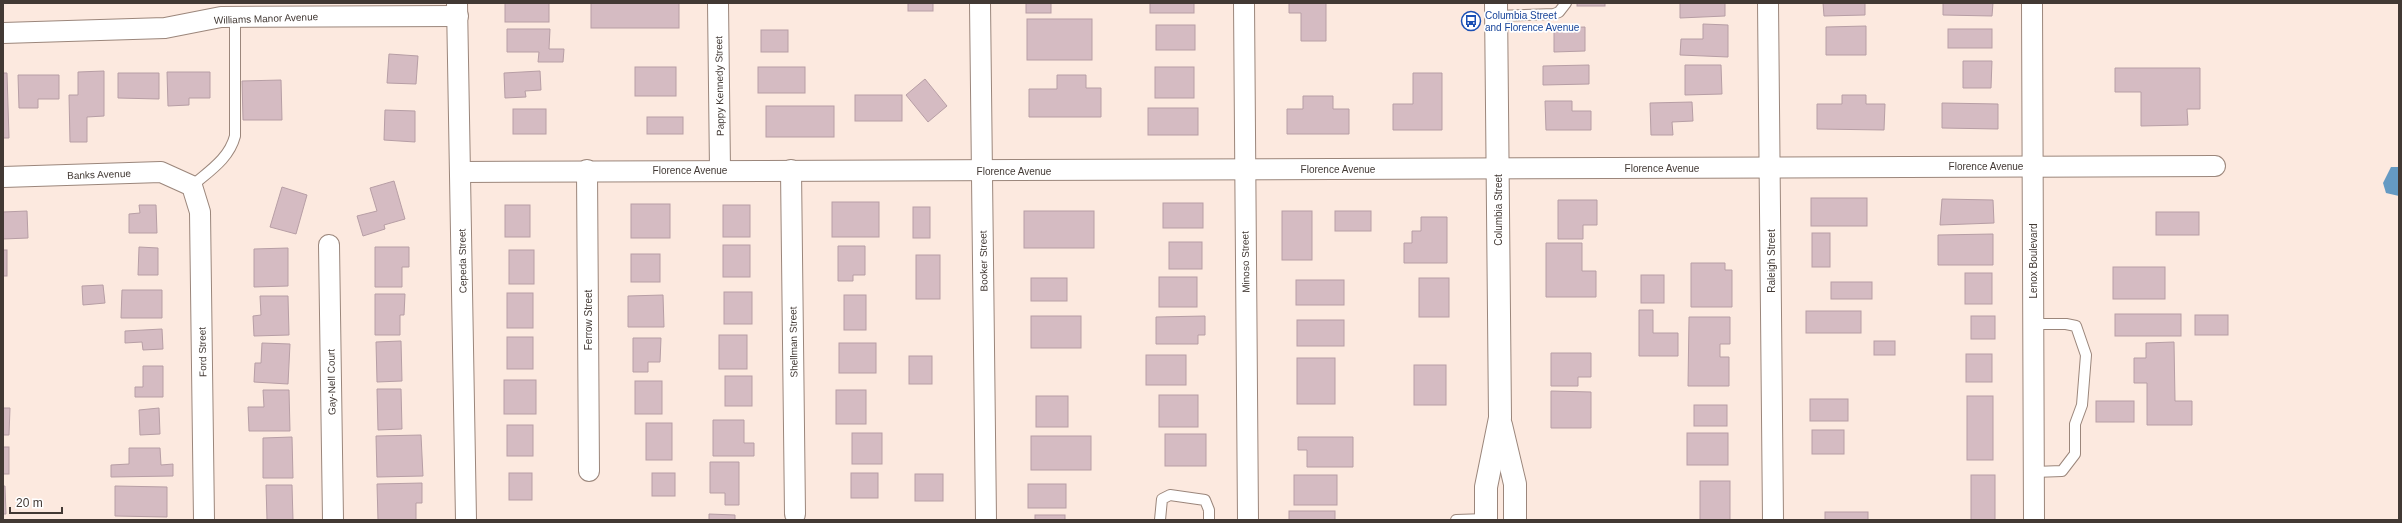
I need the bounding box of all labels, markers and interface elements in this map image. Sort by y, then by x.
bus stop icon: Columbia Street and Florence Avenue [1460,10,1482,32]
place label: Columbia Street and Florence Avenue [1485,10,1580,33]
street label: Williams Manor Avenue [214,11,319,26]
street label: Pappy Kennedy Street [713,36,726,136]
street label: Florence Avenue [1949,161,2024,172]
street label: Florence Avenue [1625,163,1700,174]
street label: Florence Avenue [1301,164,1376,175]
street label: Florence Avenue [653,165,728,176]
street label: Florence Avenue [977,166,1052,177]
street label: Banks Avenue [67,168,132,181]
street label: Columbia Street [1493,174,1504,246]
street label: Lenox Boulevard [2028,223,2039,299]
street label: Cepeda Street [456,228,469,293]
street label: Raleigh Street [1766,229,1777,293]
street label: Booker Street [977,230,990,292]
street label: Minoso Street [1239,231,1252,293]
street label: Ferrow Street [583,289,594,350]
street label: Shellman Street [787,306,800,378]
street label: Ford Street [197,327,208,377]
street label: Gay-Nell Court [325,349,338,415]
scale bar [10,489,62,515]
text: 20 m [16,496,43,510]

